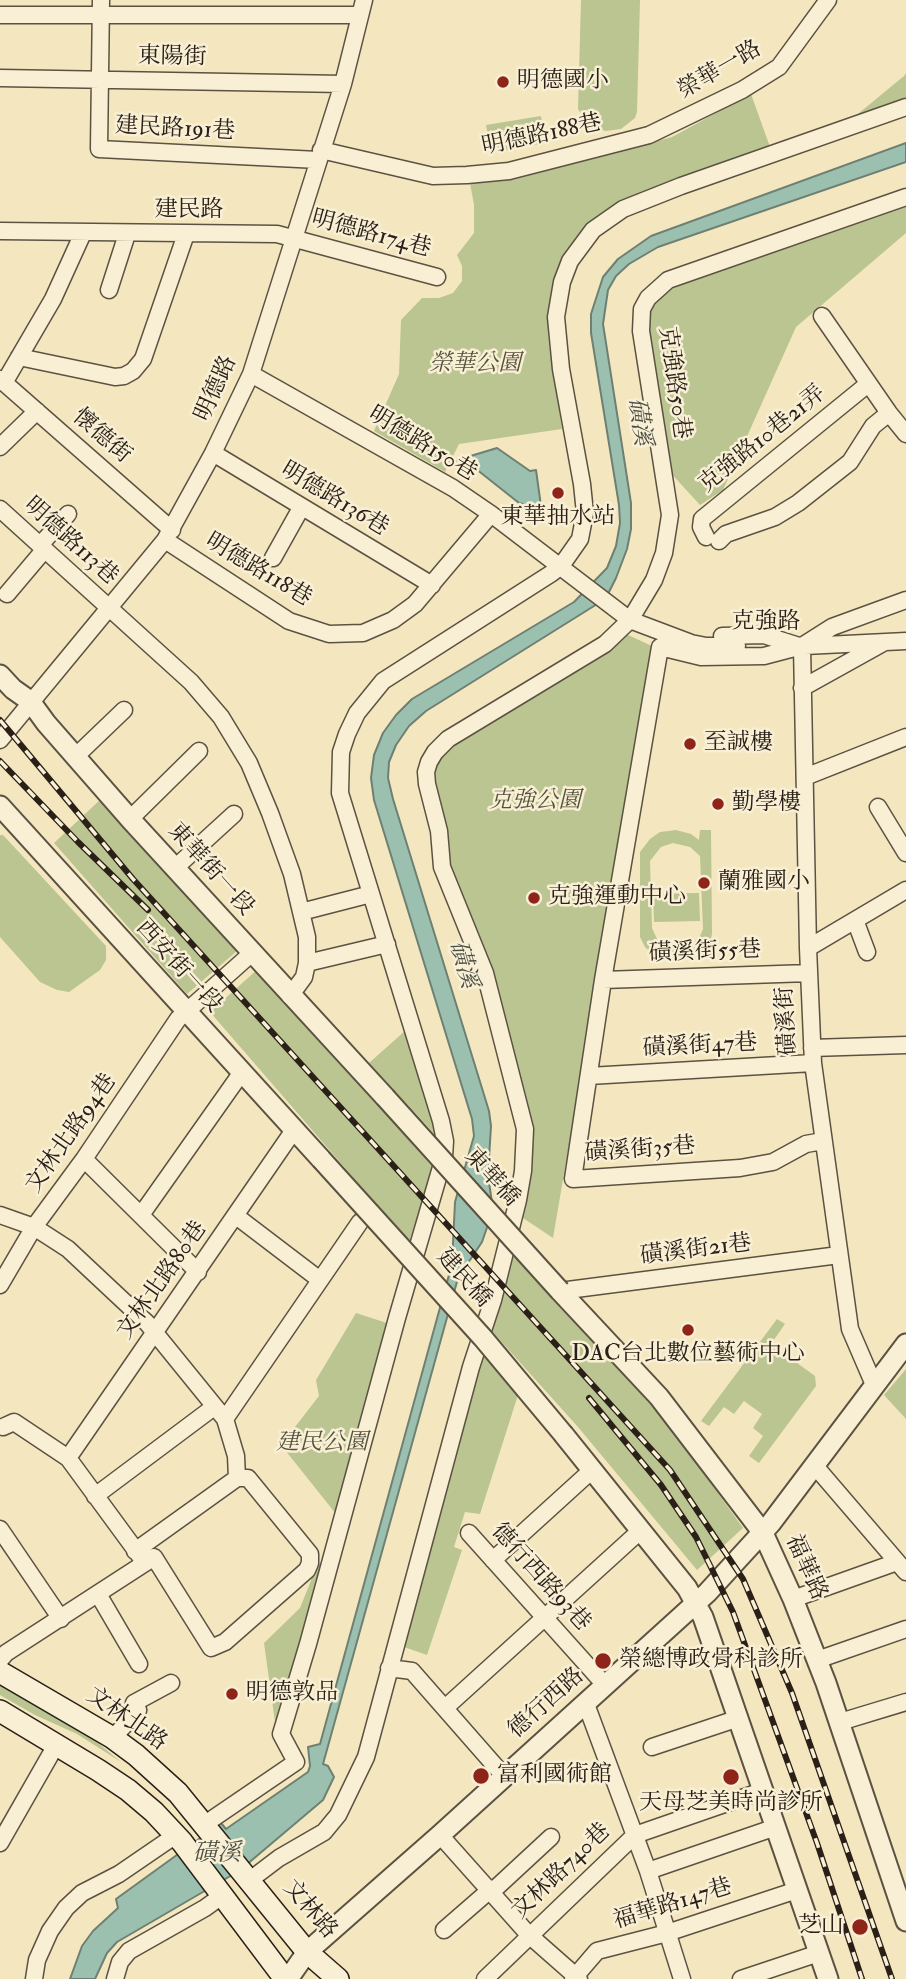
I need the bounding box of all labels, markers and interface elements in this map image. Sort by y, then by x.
street label: 榮華一路 [673,36,767,106]
street label: 東陽街 [137,44,207,72]
place label: 明德國小 [517,68,609,96]
marker: 明德國小 [495,74,511,90]
street label: 明德路188巷 [480,110,604,162]
street label: 建民路191巷 [114,113,236,147]
street label: 建民路 [155,197,223,225]
street label: 明德路174巷 [308,206,434,264]
street label: 克強路50巷 [651,325,695,441]
park label: 榮華公園 [429,351,521,379]
street label: 明德路 [190,352,244,426]
street label: 克強路10巷21弄 [694,381,832,499]
water label: 磺溪 [620,396,656,448]
street label: 明德路150巷 [363,402,481,488]
street label: 懷德街 [66,404,136,470]
street label: 明德路136巷 [275,457,393,543]
marker: 東華抽水站 [550,485,566,501]
street label: 明德路113巷 [17,493,123,591]
place label: 東華抽水站 [501,504,615,532]
street label: 明德路118巷 [200,528,316,614]
street label: 克強路 [732,609,800,637]
place label: 至誠樓 [704,730,773,758]
marker: 至誠樓 [682,736,698,752]
park label: 克強公園 [489,788,581,816]
place label: 勤學樓 [732,790,801,818]
marker: 勤學樓 [710,796,726,812]
street label: 東華街一段 [161,818,259,922]
place label: 蘭雅國小 [718,869,810,897]
marker: 蘭雅國小 [696,875,712,891]
place label: 克強運動中心 [548,884,686,912]
marker: 克強運動中心 [526,890,542,906]
street label: 西安街一段 [129,915,227,1019]
street label: 磺溪街55巷 [648,937,762,969]
water label: 磺溪 [442,938,482,992]
street label: 磺溪街 [772,986,804,1056]
street label: 磺溪街47巷 [642,1030,758,1064]
street label: 文林北路94巷 [21,1069,123,1199]
street label: 磺溪街35巷 [584,1133,696,1169]
street label: 東華橋 [458,1143,524,1213]
street label: 文林北路80巷 [112,1217,214,1345]
street label: 磺溪街21巷 [639,1230,753,1272]
street label: 建民橋 [430,1244,496,1314]
marker: DAC台北數位藝術中心 [680,1322,696,1338]
place label: DAC台北數位藝術中心 [571,1341,805,1369]
park label: 建民公園 [276,1430,368,1458]
street label: 德行西路93巷 [484,1518,596,1638]
street label: 福華路 [778,1531,832,1605]
place label: 榮總博政骨科診所 [619,1647,803,1675]
marker: 榮總博政骨科診所 [593,1651,613,1671]
street label: 德行西路 [504,1663,590,1745]
place label: 明德敦品 [246,1680,338,1708]
street label: 文林北路 [80,1682,172,1758]
marker: 明德敦品 [224,1686,240,1702]
place label: 富利國術館 [497,1762,612,1790]
marker: 富利國術館 [471,1766,491,1786]
marker: 天母芝美時尚診所 [721,1767,741,1787]
place label: 天母芝美時尚診所 [639,1790,823,1818]
street label: 文林路740巷 [507,1818,617,1926]
water label: 磺溪 [193,1841,241,1869]
street label: 福華路147巷 [610,1874,736,1936]
street label: 文林路 [276,1875,342,1945]
place label: 芝山 [798,1913,844,1941]
marker: 芝山 [850,1917,870,1937]

